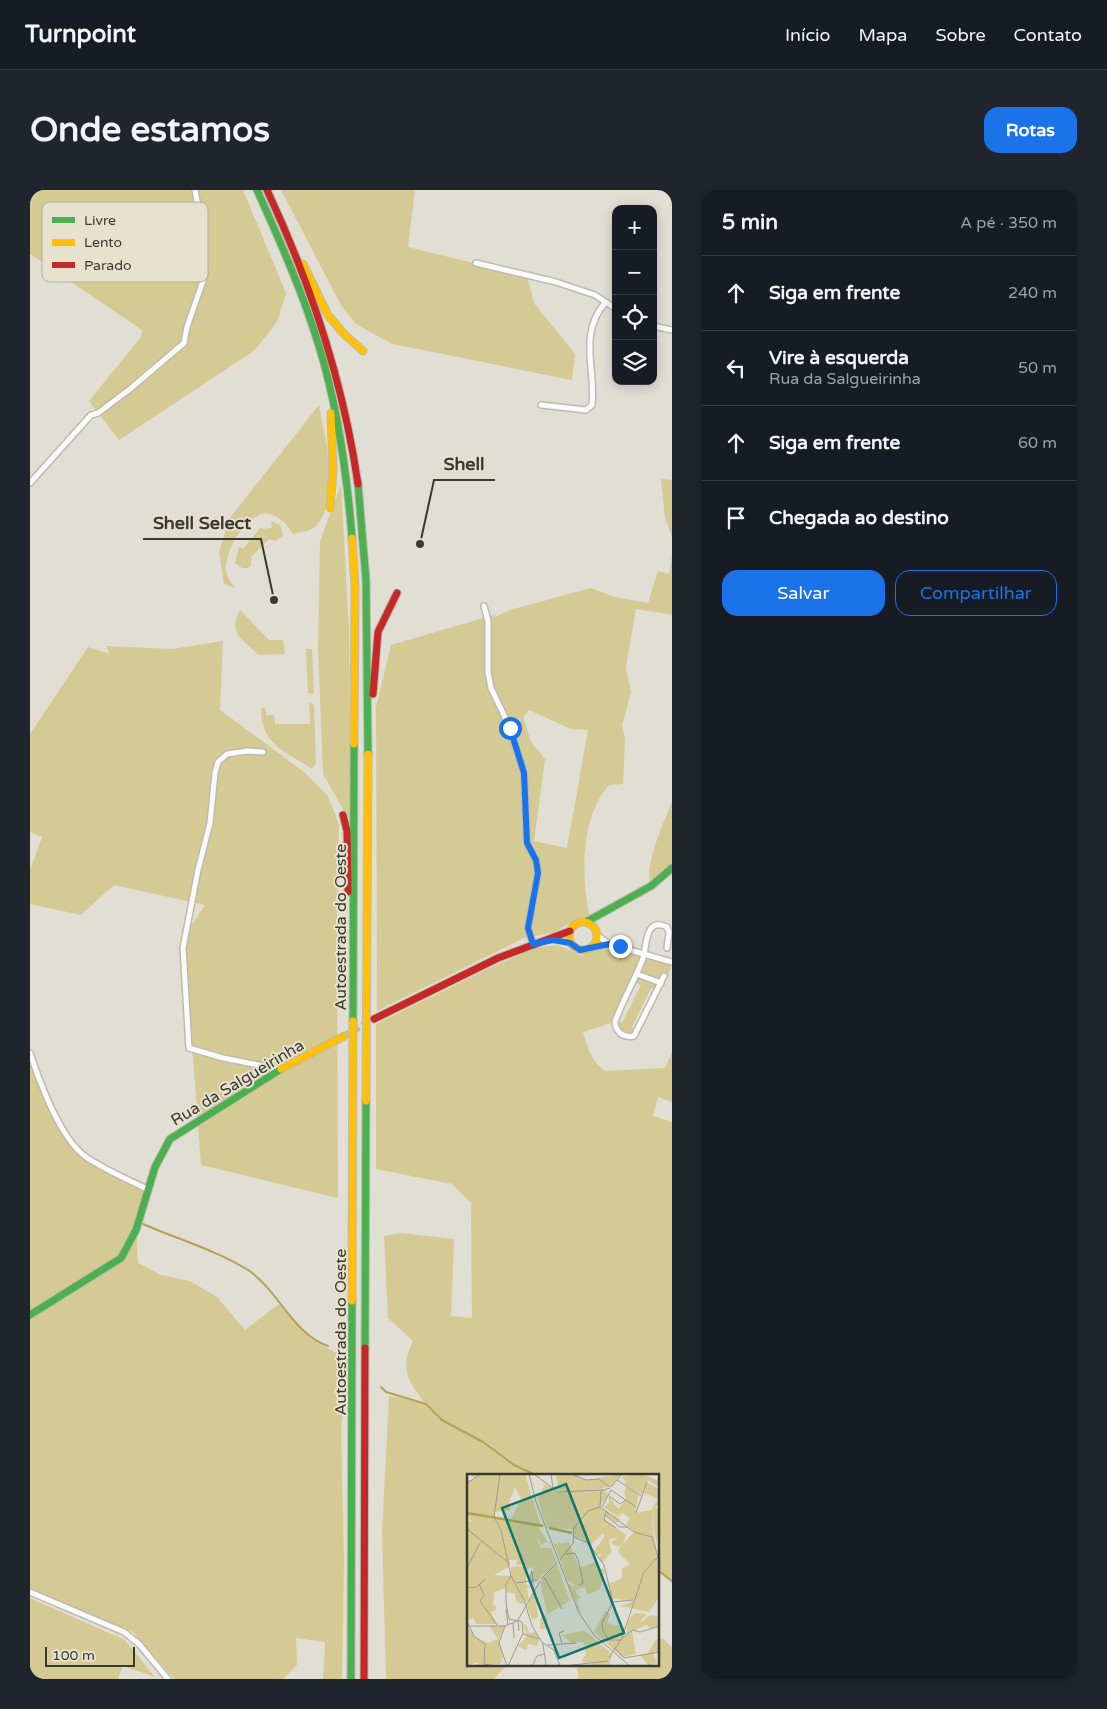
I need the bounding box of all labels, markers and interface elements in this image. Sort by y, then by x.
text: Turnpoint [25,20,136,49]
text: Início [785,24,830,46]
text: Mapa [858,24,907,46]
text: Sobre [935,24,986,46]
text: Contato [1014,24,1082,46]
button: Rotas [984,107,1077,153]
text: Onde estamos [30,109,270,151]
legend [42,202,208,282]
map controls [612,205,657,385]
button: + [612,205,657,250]
text: 5 min [722,210,778,235]
text: Livre [84,212,116,229]
text: A pé · 350 m [960,213,1057,233]
text: Lento [84,234,122,251]
button: − [612,250,657,295]
text: Parado [84,257,132,274]
icon: ahead [722,279,750,307]
text: Siga em frente [769,282,900,304]
text: 240 m [1008,283,1057,303]
button: locate [612,295,657,340]
button: layers [612,340,657,385]
text: Vire à esquerda [769,347,909,369]
icon: left [722,354,750,382]
text: 50 m [1018,358,1057,378]
text: Rua da Salgueirinha [769,369,921,389]
icon: ahead [722,429,750,457]
text: Siga em frente [769,432,900,454]
text: 60 m [1018,433,1057,453]
callout: Shell [434,447,495,480]
text: Shell [443,453,485,475]
icon: arrive [722,504,750,532]
callout: Shell Select [143,506,261,539]
text: Chegada ao destino [769,507,949,529]
text: Shell Select [153,512,251,534]
button: Salvar [722,570,885,616]
button: Compartilhar [895,570,1057,616]
route start [499,717,522,740]
street label: Autoestrada do Oeste [331,844,351,1010]
route end [609,935,632,958]
street label: Rua da Salgueirinha [167,1035,308,1131]
street label: Autoestrada do Oeste [331,1249,351,1415]
inset map [467,1474,660,1666]
scale bar [45,1644,135,1667]
text: 100 m [52,1647,95,1664]

